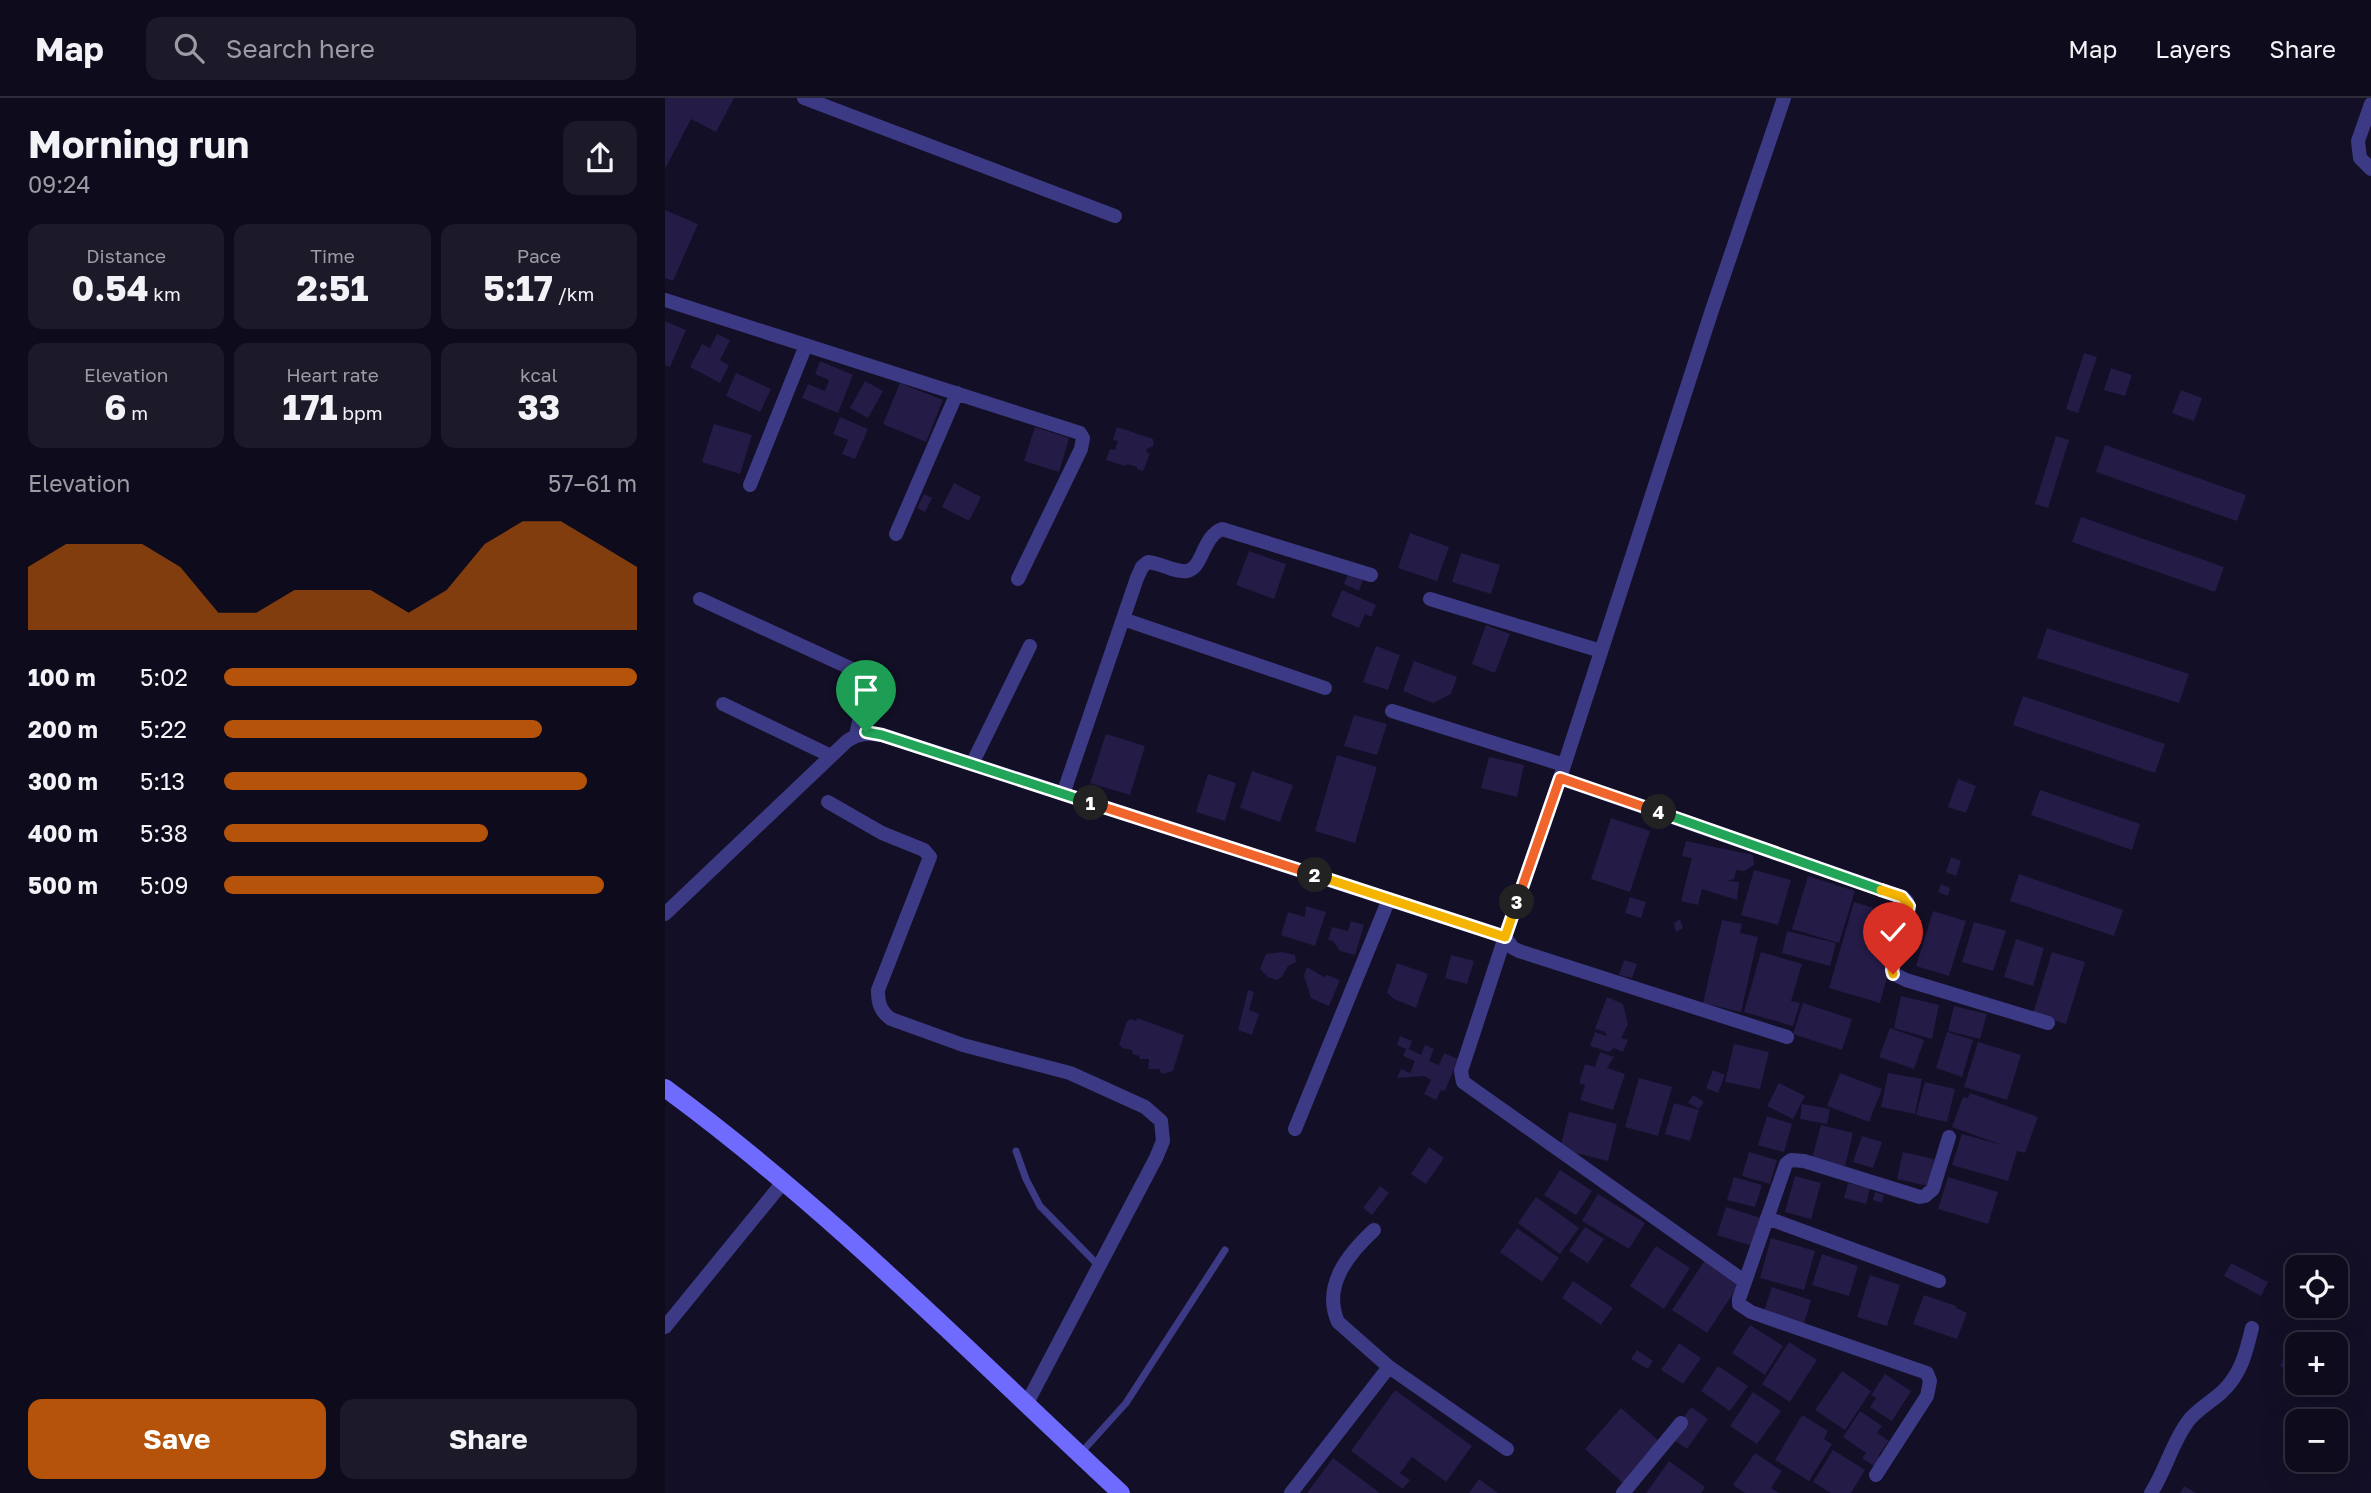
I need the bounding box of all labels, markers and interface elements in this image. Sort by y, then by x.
search box [146,17,636,80]
text: Map [35,29,104,68]
icon: search [170,29,208,67]
text: Search here [226,33,375,64]
text: Map [2068,34,2117,63]
text: Layers [2155,34,2231,63]
text: Share [2269,34,2336,63]
text: Morning run [28,121,249,166]
button: share [563,121,637,195]
text: 09:24 [28,170,90,198]
text: Distance [86,244,166,267]
text: Time [310,244,355,267]
text: Pace [517,244,561,267]
text: 0.54 [71,267,149,309]
text: 2:51 [297,267,368,309]
text: 5:17 [483,267,553,309]
text: km [149,282,181,305]
text: /km [553,282,594,305]
text: Elevation [84,363,168,386]
text: Heart rate [286,363,379,386]
text: kcal [520,363,558,386]
text: 6 [104,386,126,428]
text: 171 [282,386,338,428]
text: 33 [517,386,560,428]
text: m [126,401,148,424]
text: bpm [338,401,383,424]
text: Elevation [28,469,130,497]
text: 57–61 m [548,469,637,497]
pin [836,660,896,732]
text: 100 m [28,663,96,691]
text: 5:02 [140,663,188,691]
icon: arrive [847,671,885,709]
text: 200 m [28,715,98,743]
text: 5:22 [140,715,187,743]
text: 300 m [28,767,98,795]
text: 5:13 [140,767,185,795]
pin: 1 [1073,786,1109,820]
text: 1 [1086,791,1095,814]
pin: 4 [1641,794,1677,830]
text: 4 [1653,800,1664,823]
text: 400 m [28,819,98,847]
text: 5:38 [140,819,188,847]
pin: 2 [1297,858,1333,892]
text: 2 [1309,863,1320,886]
text: 500 m [28,871,98,899]
text: 5:09 [140,871,188,899]
pin: 3 [1499,884,1535,920]
text: 3 [1511,890,1522,913]
pin [1863,902,1923,974]
icon: check [1874,913,1912,951]
map controls [2285,1255,2348,1472]
button: locate [2285,1255,2348,1318]
button: + [2285,1332,2348,1395]
button: Save [28,1399,326,1479]
button: Share [340,1399,637,1479]
button: − [2285,1409,2348,1472]

